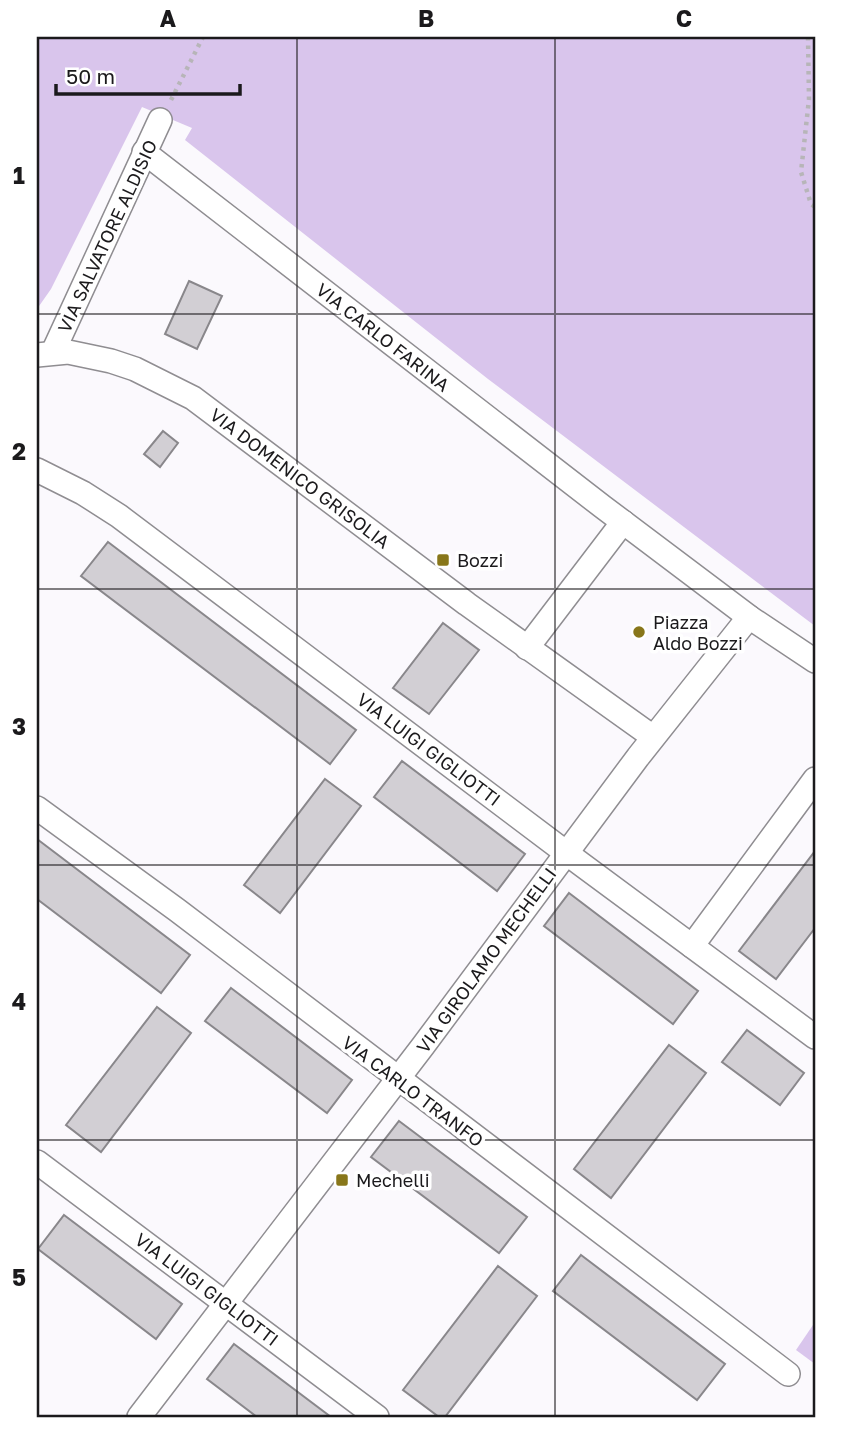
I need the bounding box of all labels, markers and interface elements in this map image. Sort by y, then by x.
text: A [160,4,177,32]
text: B [418,4,434,32]
text: C [676,4,692,32]
scale bar [56,52,240,96]
text: 50 m [66,63,115,89]
street label: VIA SALVATORE ALDISIO [53,136,161,336]
text: 1 [13,161,25,189]
street label: VIA CARLO FARINA [312,278,454,396]
street label: VIA DOMENICO GRISOLIA [206,403,394,553]
text: 2 [12,437,26,465]
place label: Bozzi [457,549,503,571]
marker: Bozzi [435,552,451,568]
place label: Piazza Aldo Bozzi [653,611,743,654]
marker: Piazza Aldo Bozzi [631,624,647,640]
street label: VIA LUIGI GIGLIOTTI [353,688,505,810]
text: 3 [12,712,26,740]
street label: VIA GIROLAMO MECHELLI [411,863,561,1057]
text: 4 [12,987,26,1015]
street label: VIA CARLO TRANFO [338,1031,488,1151]
place label: Mechelli [356,1169,430,1191]
marker: Mechelli [334,1172,350,1188]
street label: VIA LUIGI GIGLIOTTI [131,1228,283,1350]
text: 5 [12,1263,26,1291]

